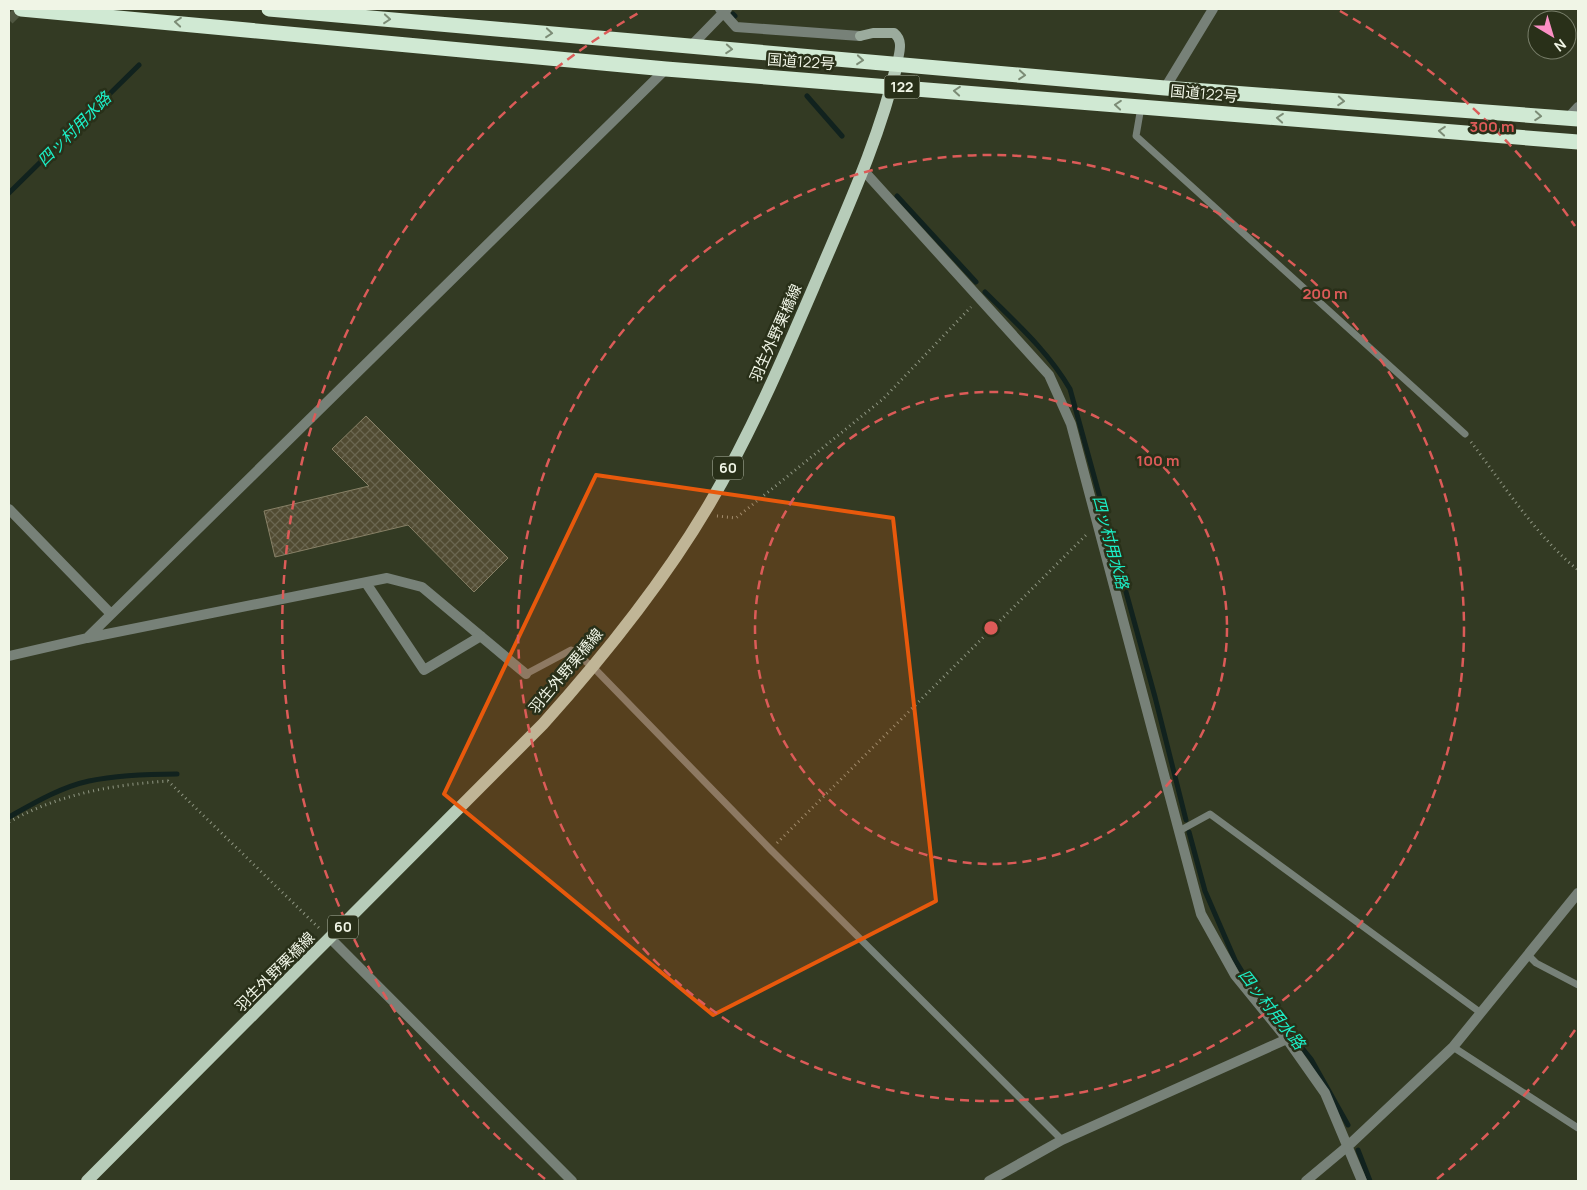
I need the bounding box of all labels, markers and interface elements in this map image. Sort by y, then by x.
north arrow [1527,10,1577,60]
one-way arrow [384,13,392,24]
one-way arrow [174,17,182,28]
one-way arrow [546,28,554,39]
text: N [1550,35,1570,56]
one-way arrow [725,43,733,54]
street label: 国道122号 [766,49,836,74]
one-way arrow [856,54,864,65]
one-way arrow [1018,69,1026,80]
road number: 122 [884,75,920,98]
street label: 国道122号 [1169,80,1239,107]
water label: 四ッ村用水路 [32,86,117,171]
one-way arrow [952,86,960,97]
one-way arrow [1337,96,1345,107]
one-way arrow [1114,99,1122,110]
one-way arrow [1534,110,1542,121]
one-way arrow [1276,112,1284,123]
text: 300 m [1470,116,1514,137]
one-way arrow [1438,125,1446,136]
street label: 羽生外野栗橋線 [745,281,806,385]
text: 200 m [1302,283,1348,304]
text: 100 m [1137,450,1179,471]
road number: 60 [713,456,743,479]
water label: 四ッ村用水路 [1088,493,1135,593]
centre of rings [982,619,1000,637]
street label: 羽生外野栗橋線 [524,624,607,718]
road number: 60 [328,916,358,939]
street label: 羽生外野栗橋線 [230,927,319,1016]
water label: 四ッ村用水路 [1234,964,1311,1055]

